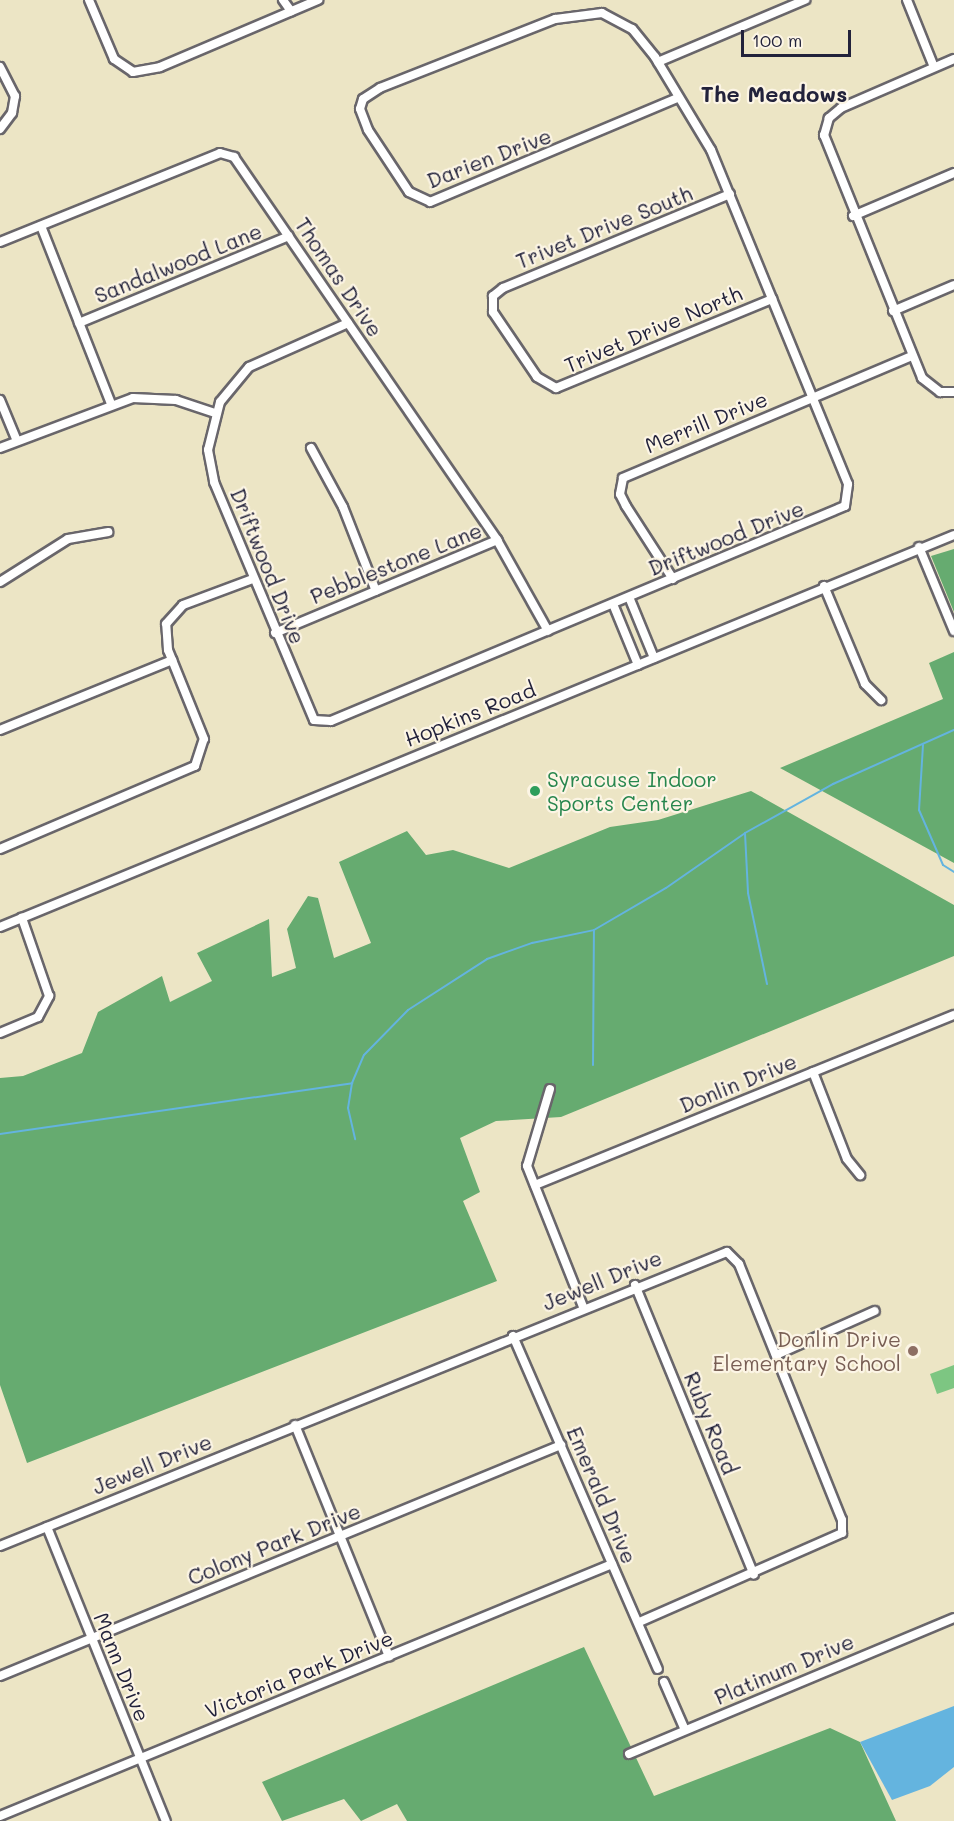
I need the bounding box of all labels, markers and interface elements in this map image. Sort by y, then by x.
scale bar [744,18,854,56]
text: 100 m [752,28,802,52]
district label: The Meadows [701,81,847,107]
street label: Darien Drive [423,123,555,193]
street label: Trivet Drive South [512,180,696,274]
street label: Thomas Drive [290,213,388,341]
street label: Sandalwood Lane [91,218,265,308]
street label: Trivet Drive North [560,280,746,378]
street label: Merrill Drive [641,386,771,458]
street label: Driftwood Drive [225,485,311,647]
street label: Driftwood Drive [645,495,807,581]
street label: Pebblestone Lane [307,517,485,609]
street label: Hopkins Road [401,676,539,752]
place label: Syracuse Indoor Sports Center [547,766,717,816]
marker: Syracuse Indoor Sports Center [528,784,542,798]
street label: Donlin Drive [676,1048,800,1118]
street label: Jewell Drive [539,1245,665,1315]
place label: Donlin Drive Elementary School [713,1326,901,1376]
marker: Donlin Drive Elementary School [906,1344,920,1358]
street label: Ruby Road [679,1368,743,1478]
street label: Emerald Drive [562,1423,642,1567]
street label: Jewell Drive [89,1429,215,1499]
street label: Colony Park Drive [184,1498,364,1590]
street label: Mann Drive [89,1609,155,1725]
street label: Victoria Park Drive [201,1625,397,1723]
street label: Platinum Drive [711,1628,857,1710]

